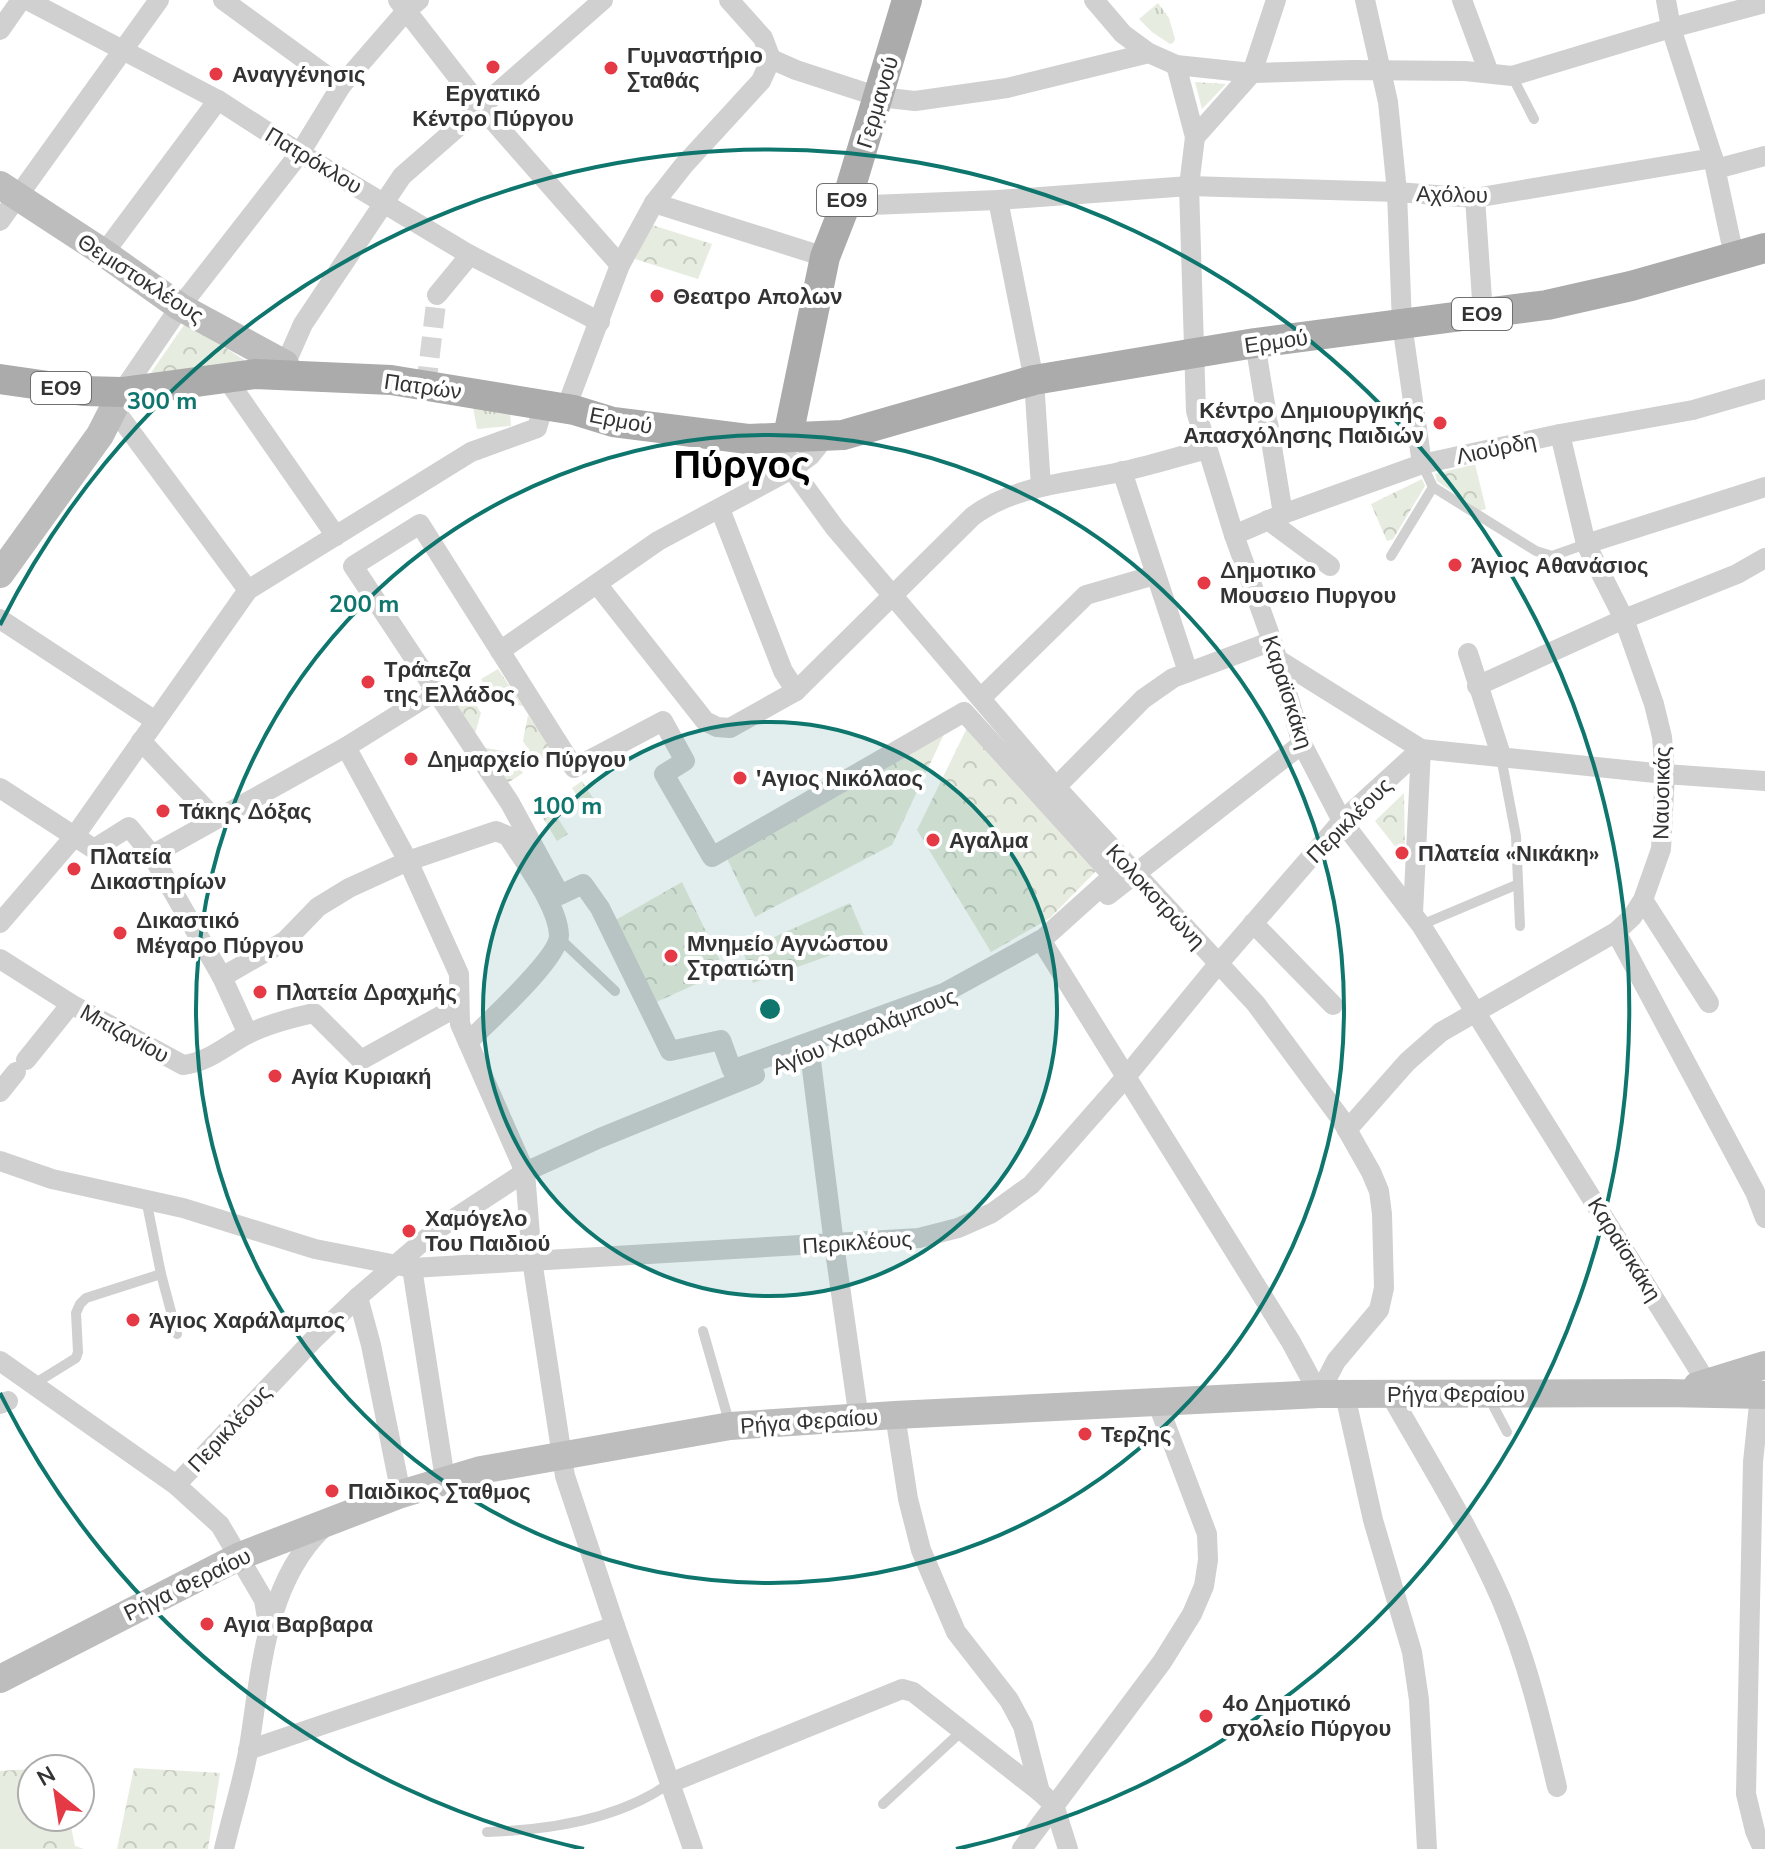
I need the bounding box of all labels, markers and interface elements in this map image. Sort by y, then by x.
place label: Γυμναστήριο Σταθάς [627,41,763,96]
street label: Γερμανού [850,53,906,152]
marker: Εργατικό Κέντρο Πύργου [484,58,502,76]
marker: Γυμναστήριο Σταθάς [602,59,620,77]
place label: Αναγγένησις [232,60,366,90]
marker: Αναγγένησις [207,65,225,83]
place label: Εργατικό Κέντρο Πύργου [412,79,574,134]
street label: Πατρόκλου [259,120,367,202]
street label: Αχόλου [1416,179,1488,211]
road number: ΕΟ9 [817,184,877,216]
street label: Θεμιστοκλέους [71,227,209,331]
place label: Θεατρο Απολων [673,282,843,312]
marker: Θεατρο Απολων [648,287,666,305]
road number: ΕΟ9 [1452,298,1512,330]
street label: Ερμού [1242,323,1310,361]
street label: Πατρών [382,367,464,407]
road number: ΕΟ9 [31,372,91,404]
text: 300 m [127,385,197,417]
place label: Κέντρο Δημιουργικής Απασχόλησης Παιδιών [1183,396,1424,451]
street label: Ερμού [587,400,655,442]
marker: Κέντρο Δημιουργικής Απασχόλησης Παιδιών [1431,414,1449,432]
street label: Λιούρδη [1454,426,1539,472]
district label: Πύργος [673,440,811,491]
place label: Άγιος Αθανάσιος [1471,551,1648,581]
place label: Δημοτικο Μουσειο Πυργου [1220,556,1396,611]
marker: Άγιος Αθανάσιος [1446,556,1464,574]
marker: Δημοτικο Μουσειο Πυργου [1195,574,1213,592]
text: 200 m [329,588,399,620]
street label: Καραϊσκάκη [1255,632,1319,753]
place label: Τράπεζα της Ελλάδος [384,655,515,710]
marker: Τράπεζα της Ελλάδος [359,673,377,691]
place label: Δημαρχείο Πύργου [427,745,626,775]
street label: Ναυσικάς [1646,746,1678,840]
marker: Δημαρχείο Πύργου [402,750,420,768]
place label: 'Αγιος Νικόλαος [756,764,923,794]
marker: 'Αγιος Νικόλαος [731,769,749,787]
street label: Περικλέους [1300,771,1399,870]
text: 100 m [532,790,602,822]
place label: Τάκης Δόξας [179,797,312,827]
marker: Τάκης Δόξας [154,802,172,820]
place label: Αγαλμα [949,826,1029,856]
marker: Αγαλμα [924,831,942,849]
street label: Κολοκοτρώνη [1099,838,1212,956]
place label: Πλατεία «Νικάκη» [1418,839,1600,869]
place label: Πλατεία Δικαστηρίων [90,842,226,897]
marker: Πλατεία «Νικάκη» [1393,844,1411,862]
marker: Πλατεία Δικαστηρίων [65,860,83,878]
place label: Δικαστικό Μέγαρο Πύργου [136,906,304,961]
marker: Δικαστικό Μέγαρο Πύργου [111,924,129,942]
place label: Μνημείο Αγνώστου Στρατιώτη [687,929,888,984]
marker: Μνημείο Αγνώστου Στρατιώτη [662,947,680,965]
place label: Πλατεία Δραχμής [276,978,457,1008]
street label: Αγίου Χαραλάμπους [768,981,961,1083]
marker: Πλατεία Δραχμής [251,983,269,1001]
centre of rings [756,995,784,1023]
street label: Μπιζανίου [75,997,174,1071]
place label: Αγία Κυριακή [291,1062,432,1092]
marker: Αγία Κυριακή [266,1067,284,1085]
street label: Καραϊσκάκη [1580,1192,1668,1307]
place label: Χαμόγελο Του Παιδιού [425,1204,550,1259]
marker: Χαμόγελο Του Παιδιού [400,1222,418,1240]
street label: Περικλέους [801,1224,913,1262]
place label: Άγιος Χαράλαμπος [149,1306,345,1336]
marker: Άγιος Χαράλαμπος [124,1311,142,1329]
street label: Περικλέους [181,1378,278,1479]
street label: Ρήγα Φεραίου [1387,1380,1525,1410]
street label: Ρήγα Φεραίου [739,1402,879,1442]
place label: Τερζης [1101,1420,1171,1450]
marker: Τερζης [1076,1425,1094,1443]
place label: Παιδικος Σταθμος [348,1477,531,1507]
marker: Παιδικος Σταθμος [323,1482,341,1500]
street label: Ρήγα Φεραίου [119,1541,256,1629]
place label: Αγια Βαρβαρα [223,1610,373,1640]
marker: Αγια Βαρβαρα [198,1615,216,1633]
place label: 4ο Δημοτικό σχολείο Πύργου [1222,1689,1391,1744]
marker: 4ο Δημοτικό σχολείο Πύργου [1197,1707,1215,1725]
north arrow [16,1753,96,1833]
text: N [32,1759,61,1794]

